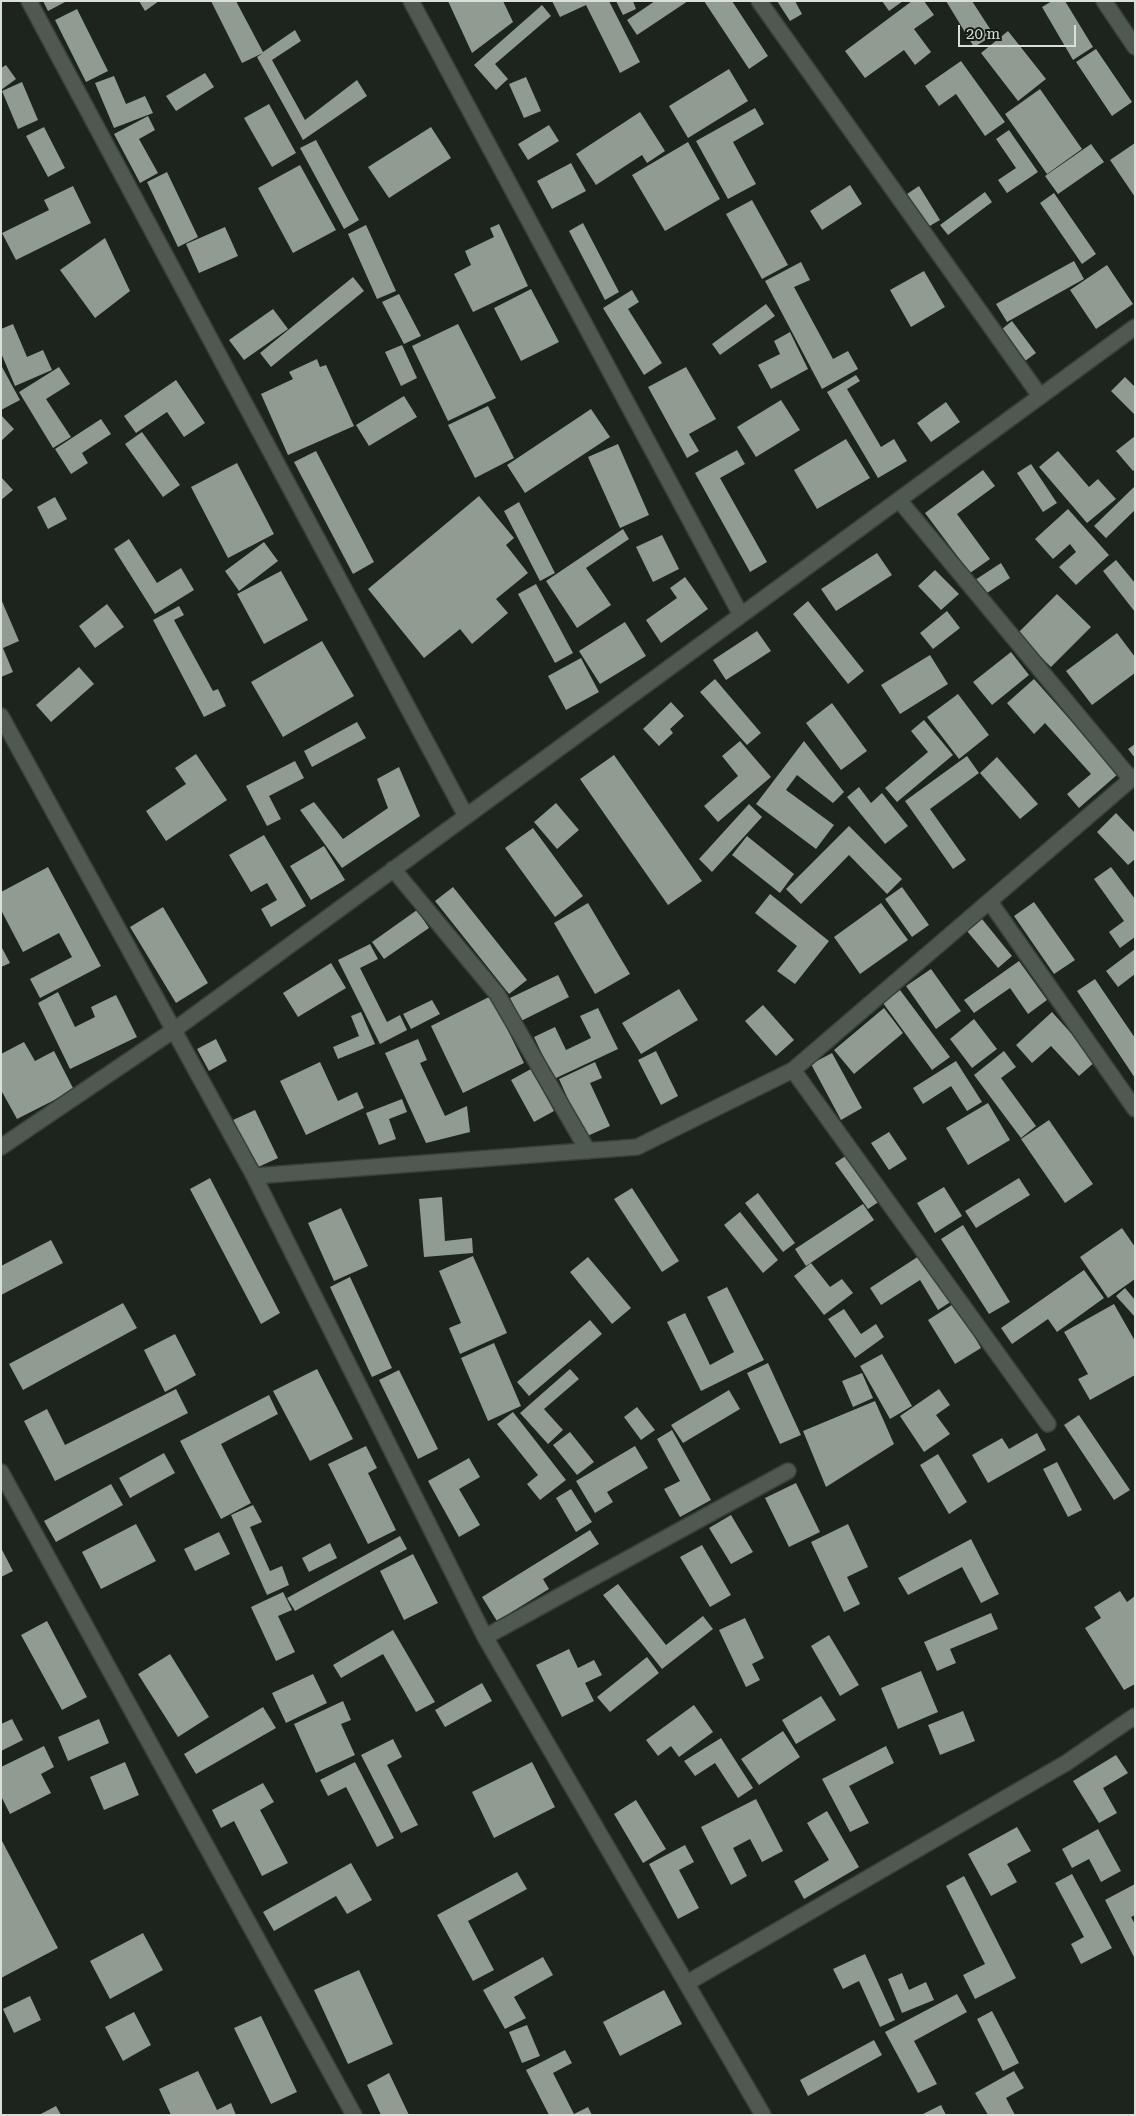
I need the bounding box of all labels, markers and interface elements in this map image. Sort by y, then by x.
scale bar [961,15,1078,47]
text: 20 m [966,25,1000,43]

